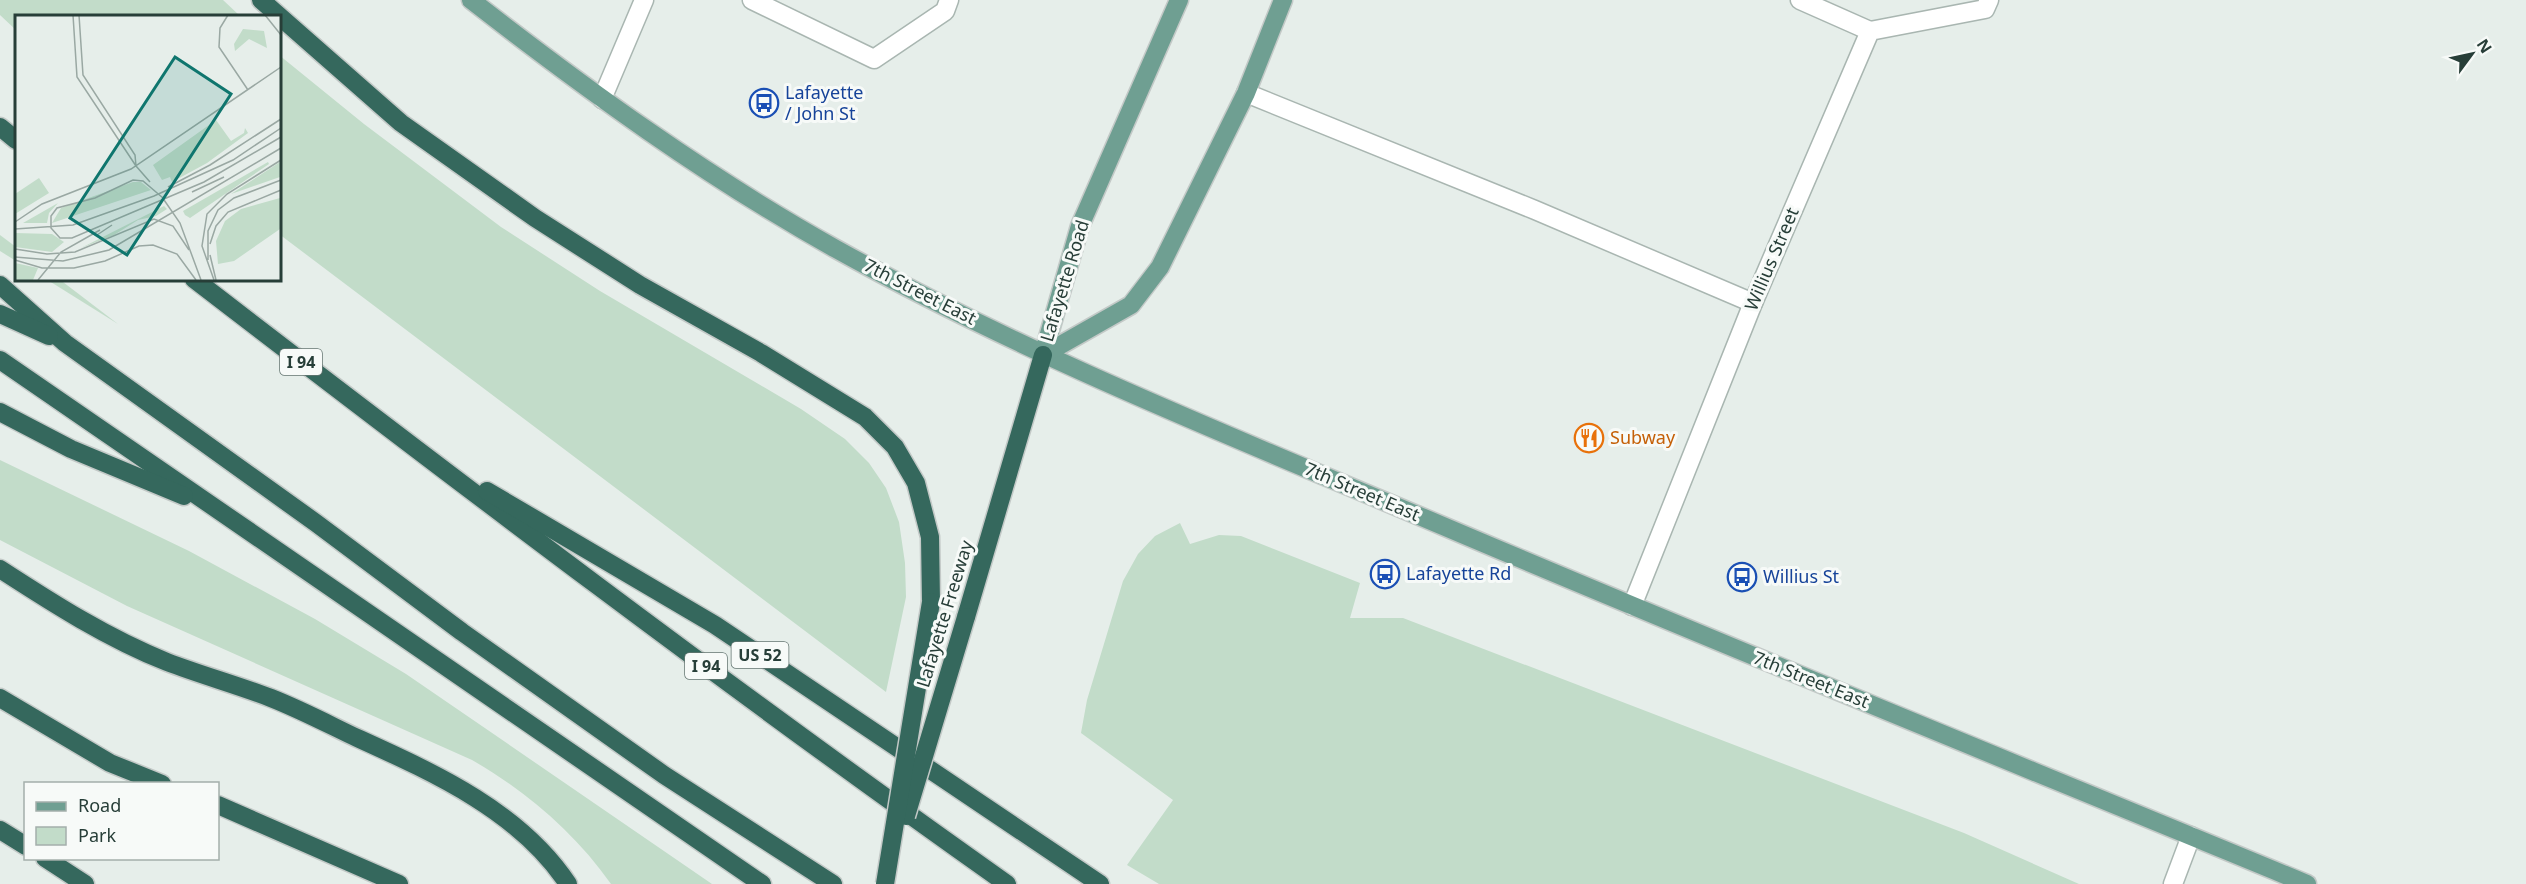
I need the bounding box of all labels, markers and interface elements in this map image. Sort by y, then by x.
inset map [15,15,280,280]
north arrow [2442,24,2502,84]
text: N [2472,34,2497,57]
place label: Lafayette / John St [785,80,863,125]
bus stop icon: Lafayette / John St [748,87,780,119]
street label: Willius Street [1739,203,1804,314]
street label: Lafayette Road [1034,217,1094,345]
street label: 7th Street East [860,253,981,330]
road number: I 94 [280,349,322,375]
restaurant icon: Subway [1573,422,1605,454]
place label: Subway [1610,425,1676,449]
street label: 7th Street East [1301,456,1424,526]
street label: Lafayette Freeway [910,536,978,690]
bus stop icon: Lafayette Rd [1369,558,1401,590]
place label: Lafayette Rd [1406,561,1511,585]
bus stop icon: Willius St [1726,561,1758,593]
place label: Willius St [1763,564,1840,588]
road number: US 52 [732,642,789,668]
street label: 7th Street East [1750,645,1873,713]
road number: I 94 [685,653,727,679]
legend [24,782,219,860]
text: Road [78,793,121,817]
text: Park [78,823,116,847]

